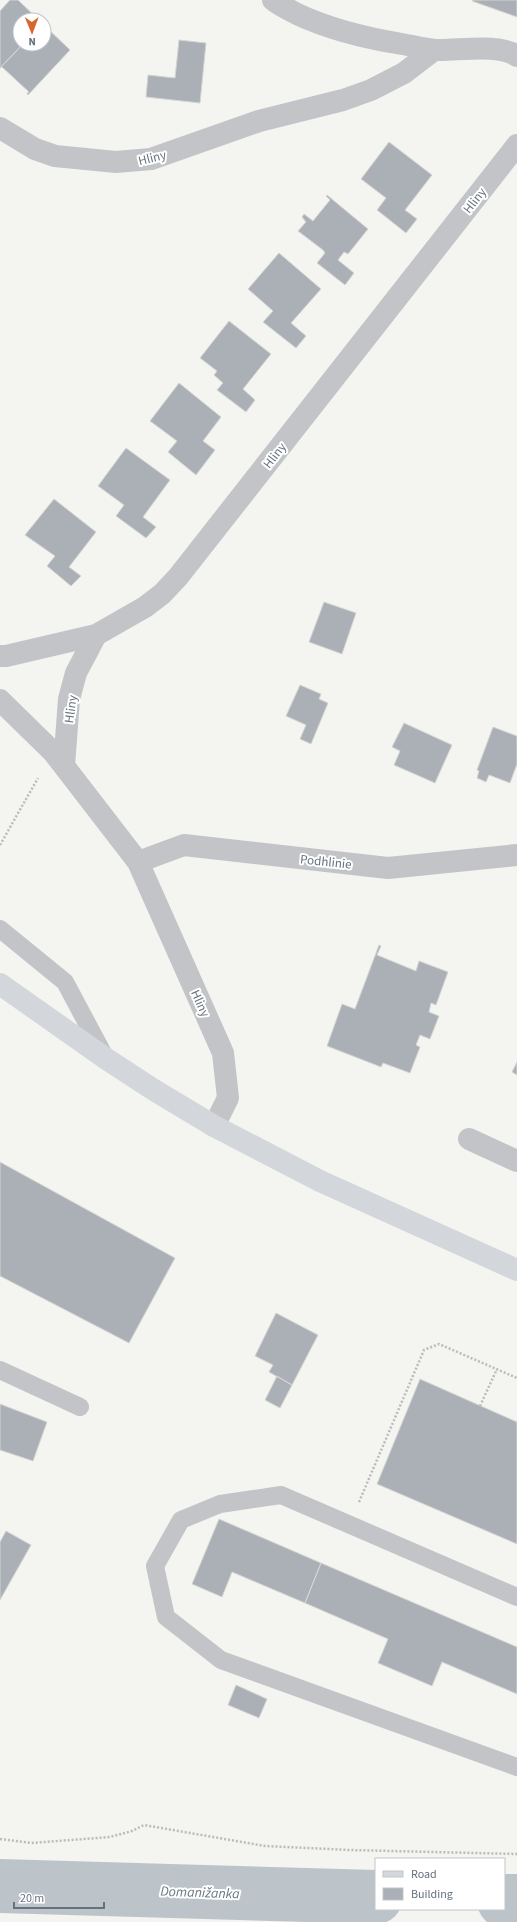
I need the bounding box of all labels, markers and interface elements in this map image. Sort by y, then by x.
north arrow [12,12,52,52]
text: N [28,34,36,49]
street label: Hliny [136,146,168,170]
street label: Hliny [459,184,491,217]
street label: Hliny [259,439,291,472]
street label: Hliny [60,694,82,724]
street label: Podhlinie [299,850,353,874]
street label: Hliny [186,987,214,1020]
legend [375,1858,505,1910]
text: Road [411,1866,437,1883]
water label: Domanižanka [160,1882,240,1904]
scale bar [14,1884,104,1910]
text: Building [411,1886,453,1903]
text: 20 m [20,1890,44,1907]

